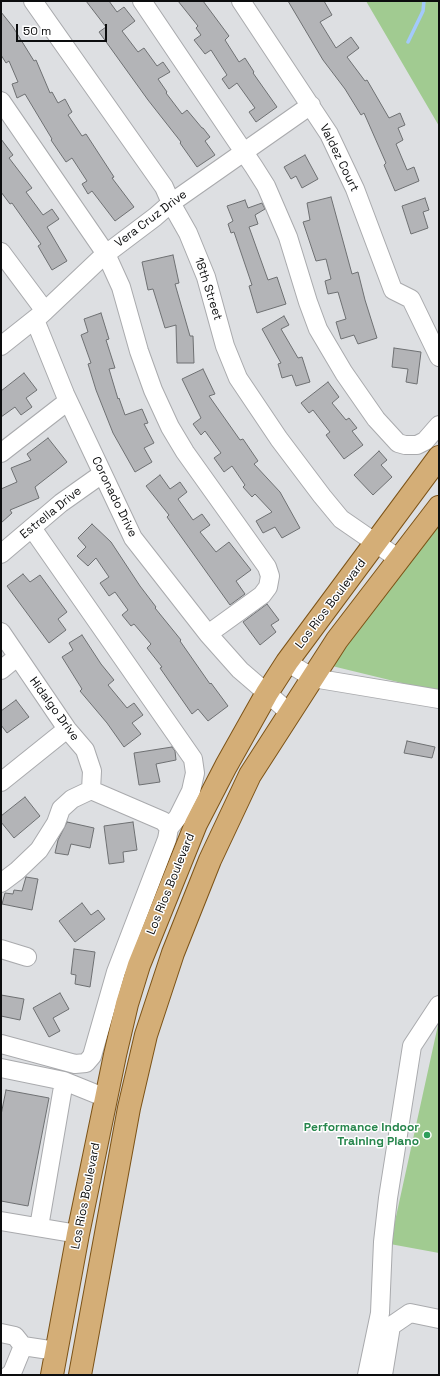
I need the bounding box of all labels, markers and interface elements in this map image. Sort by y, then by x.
scale bar [18,16,109,42]
text: 50 m [23,23,51,39]
street label: Valdez Court [316,122,362,194]
street label: Vera Cruz Drive [112,187,190,251]
street label: 18th Street [191,256,225,322]
street label: Coronado Drive [88,454,140,540]
street label: Estrella Drive [18,484,84,542]
street label: Los Rios Boulevard [293,556,369,652]
street label: Hidalgo Drive [26,674,82,744]
street label: Los Rios Boulevard [144,831,198,937]
place label: Performance Indoor Training Plano [304,1121,419,1149]
marker: Performance Indoor Training Plano [422,1130,432,1140]
street label: Los Rios Boulevard [69,1141,103,1251]

